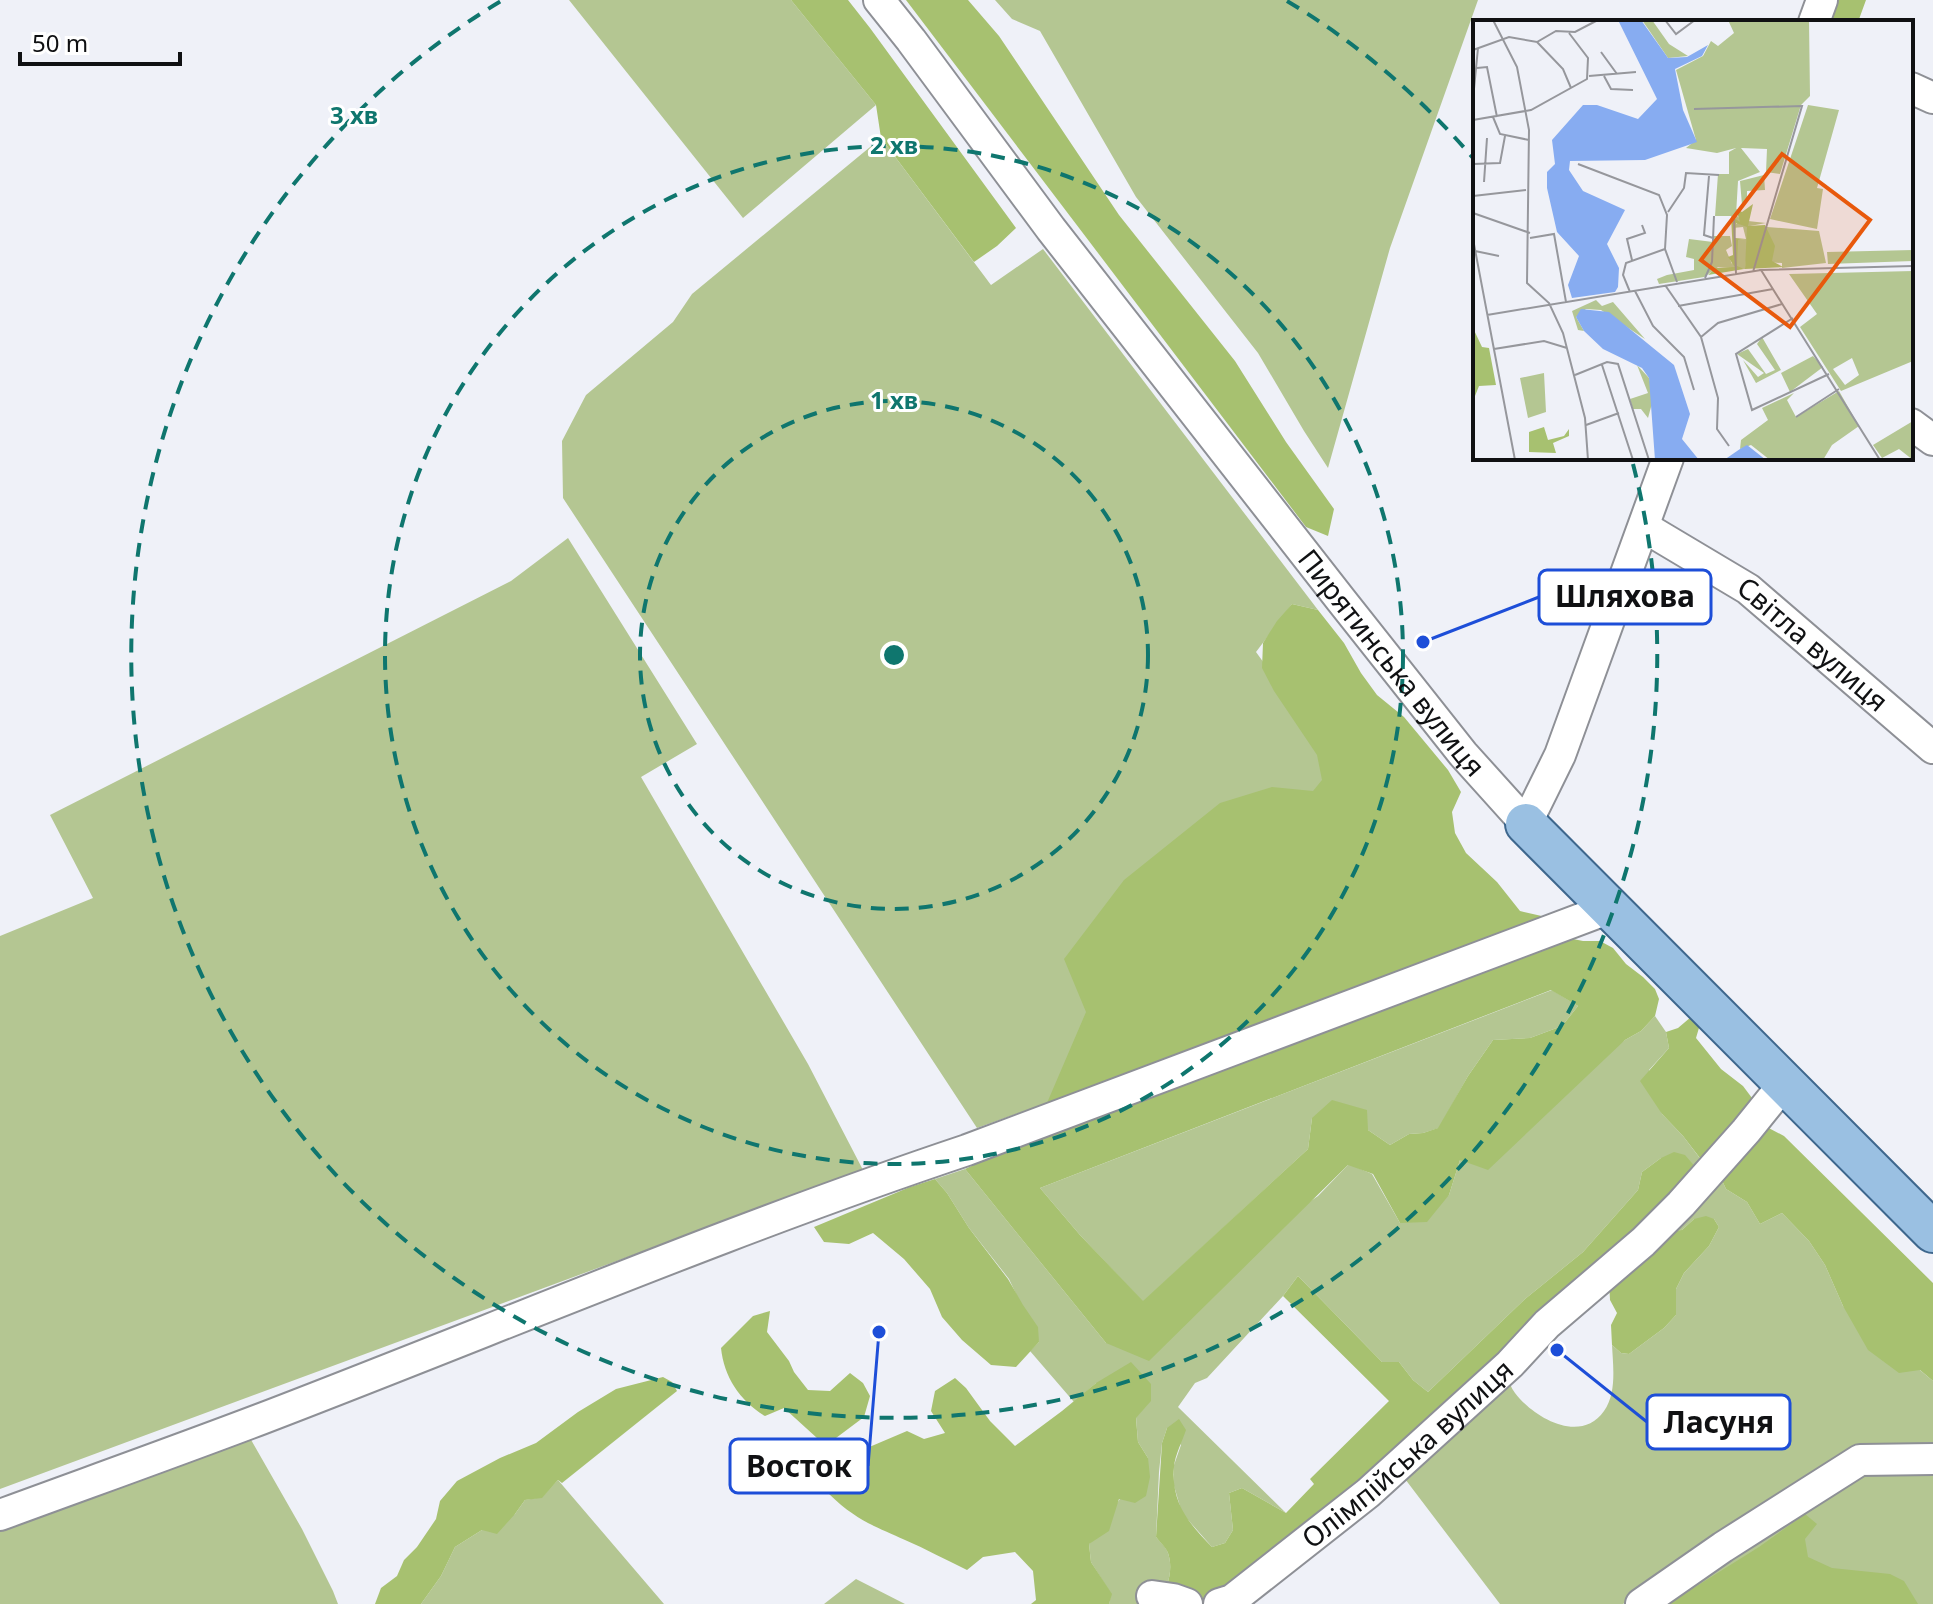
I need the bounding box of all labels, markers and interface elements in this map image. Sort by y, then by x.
scale bar [20,16,180,66]
inset map [1473,20,1913,460]
text: 50 m [32,26,88,59]
text: 3 хв [330,98,378,131]
text: 2 хв [870,128,918,161]
text: 1 хв [870,383,918,416]
street label: Пирятинська вулиця [1290,541,1494,784]
street label: Світла вулиця [1731,567,1897,719]
callout: Шляхова [1539,570,1711,624]
text: Шляхова [1555,575,1695,616]
centre of rings [880,641,908,669]
street label: Олімпійська вулиця [1293,1350,1521,1556]
callout: Ласуня [1647,1395,1790,1449]
text: Ласуня [1664,1401,1774,1442]
callout: Восток [730,1439,868,1493]
text: Восток [746,1445,853,1486]

